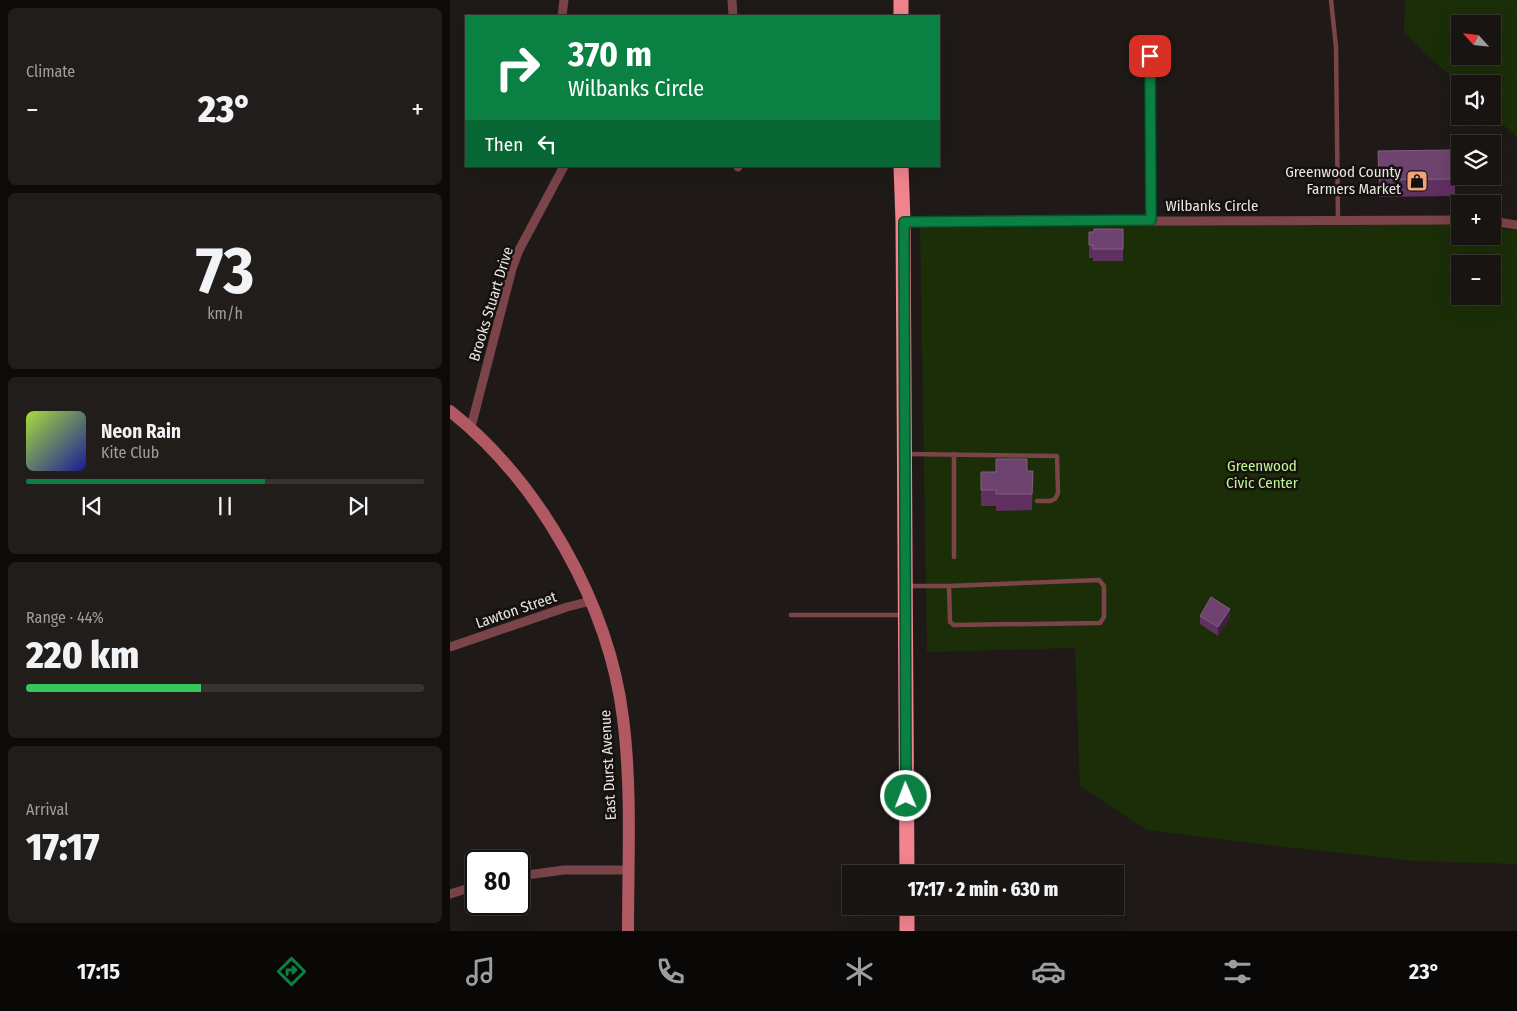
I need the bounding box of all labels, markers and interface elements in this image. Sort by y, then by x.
north arrow [1451,15,1501,65]
map controls [1451,15,1501,305]
text: 370 m [568,33,652,75]
icon: right [485,35,550,100]
pin [1129,35,1171,77]
icon: arrive [1136,42,1164,70]
text: Climate [26,62,75,81]
text: Wilbanks Circle [568,75,704,102]
button: sound [1451,75,1501,125]
text: 23° [198,86,252,132]
text: − [26,93,39,126]
text: + [411,93,424,126]
icon: left [533,130,561,158]
text: Then [485,133,523,156]
button: layers [1451,135,1501,185]
place label: Greenwood County Farmers Market [1285,163,1401,198]
shop icon: Greenwood County Farmers Market [1405,169,1429,193]
button: + [1451,195,1501,245]
street label: Wilbanks Circle [1166,197,1258,215]
text: 73 [196,232,254,310]
street label: Brooks Stuart Drive [465,245,517,363]
button: − [1451,255,1501,305]
text: km/h [207,304,243,323]
text: Neon Rain [101,420,181,443]
text: Kite Club [101,443,159,462]
park label: Greenwood Civic Center [1226,457,1299,492]
icon: previous [78,492,106,520]
icon: pause [211,492,239,520]
icon: next [344,492,372,520]
street label: Lawton Street [473,588,559,632]
text: Range · 44% [26,608,104,627]
text: 220 km [26,632,139,678]
street label: East Durst Avenue [596,709,620,821]
position arrow [879,769,931,821]
text: Arrival [26,800,68,819]
text: 17:17 [26,824,99,870]
speed limit sign: 80 [465,850,530,915]
text: 17:17 · 2 min · 630 m [908,878,1058,901]
icon: directions [274,954,309,989]
icon: music [463,954,498,989]
icon: phone [653,954,688,989]
icon: climate [842,954,877,989]
icon: car [1031,954,1066,989]
icon: filters [1220,954,1255,989]
text: 17:15 [77,958,120,985]
text: 23° [1409,958,1440,985]

